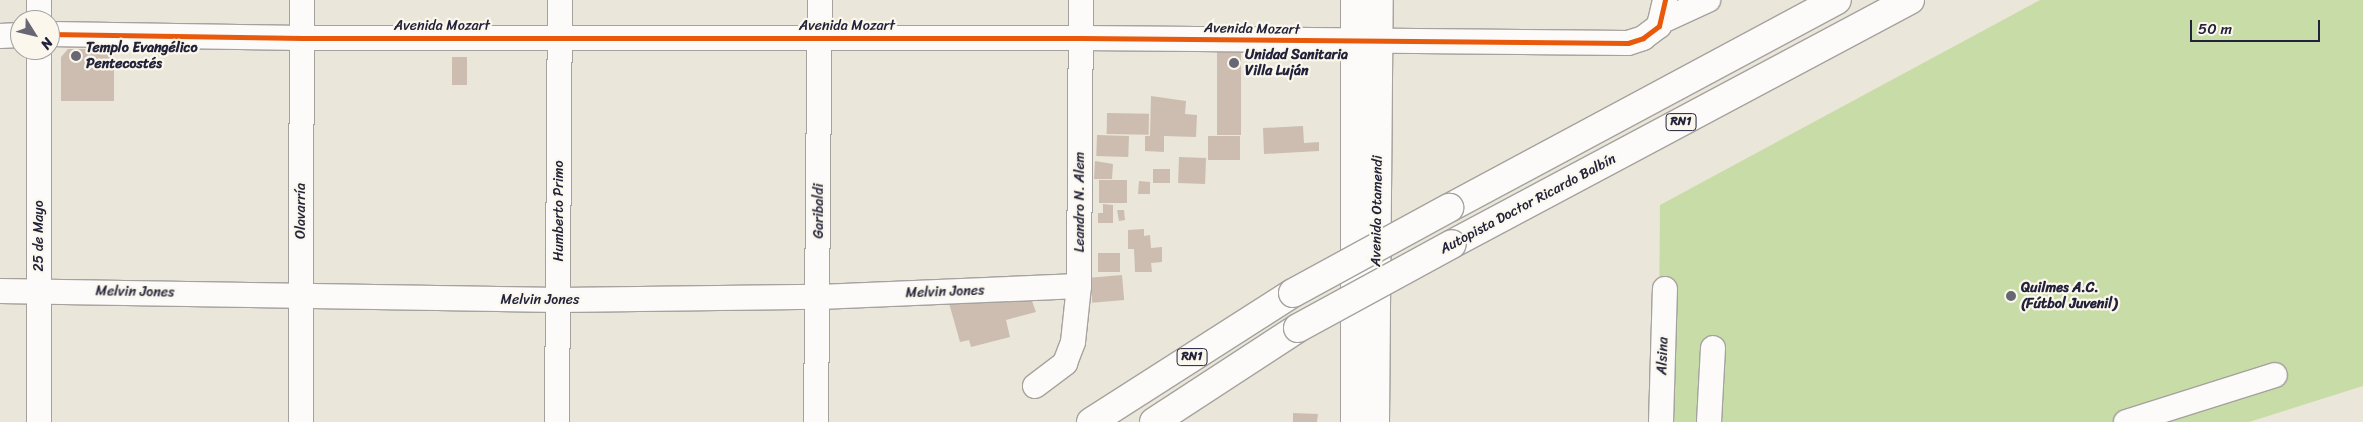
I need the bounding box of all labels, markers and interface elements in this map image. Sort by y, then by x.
north arrow [10,10,60,60]
scale bar [2193,10,2323,42]
text: 50 m [2198,16,2232,42]
street label: Avenida Mozart [394,18,490,34]
street label: Avenida Mozart [799,18,895,34]
street label: Avenida Mozart [1204,20,1300,38]
text: N [34,32,60,55]
place label: Templo Evangélico Pentecostés [86,40,197,72]
place label: Unidad Sanitaria Villa Luján [1245,47,1348,80]
marker: Templo Evangélico Pentecostés [70,50,82,62]
marker: Unidad Sanitaria Villa Luján [1227,56,1241,70]
road number: RN1 [1665,112,1697,132]
street label: Autopista Doctor Ricardo Balbín [1437,150,1619,258]
street label: Leandro N. Alem [1072,152,1088,252]
street label: Avenida Otamendi [1368,155,1386,267]
street label: Humberto Primo [551,160,567,262]
street label: Olavarría [293,183,309,239]
street label: Garibaldi [811,183,827,239]
street label: 25 de Mayo [31,200,47,272]
place label: Quilmes A.C. (Fútbol Juvenil) [2021,280,2118,312]
street label: Melvin Jones [905,282,985,302]
street label: Melvin Jones [95,283,175,301]
marker: Quilmes A.C. (Fútbol Juvenil) [2005,290,2017,302]
street label: Melvin Jones [500,292,580,308]
street label: Alsina [1654,337,1672,375]
road number: RN1 [1176,348,1208,367]

